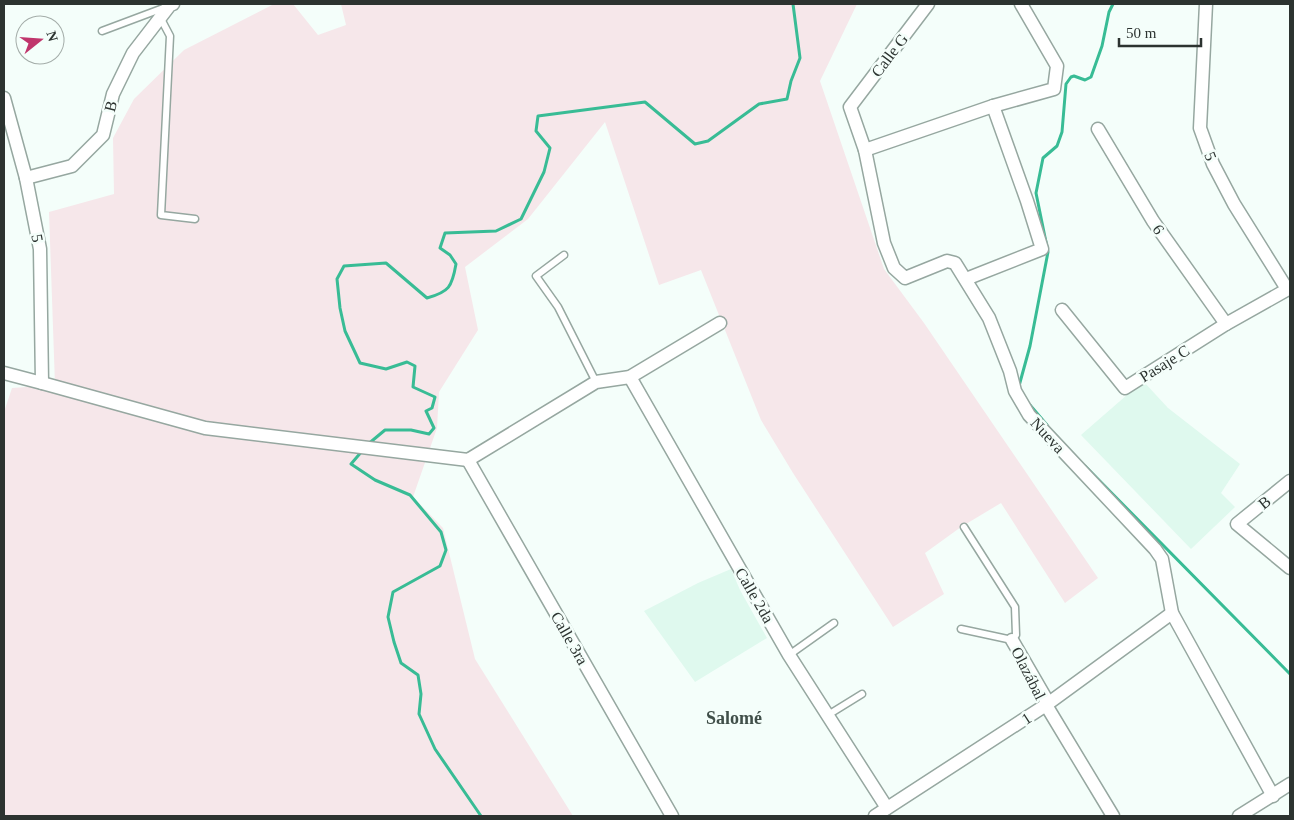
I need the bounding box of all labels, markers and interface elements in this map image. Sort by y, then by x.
north arrow [15,15,65,65]
scale bar [1119,15,1202,47]
text: 50 m [1126,25,1157,41]
text: N [43,29,61,43]
street label: Calle G [868,30,911,80]
street label: B [101,99,120,113]
street label: 5 [1201,149,1220,163]
street label: 6 [1149,221,1168,237]
street label: 5 [28,233,47,244]
street label: Pasaje C [1136,341,1193,386]
street label: Nueva [1027,414,1068,456]
street label: B [1255,492,1274,512]
street label: Calle 2da [732,565,777,626]
street label: Calle 3ra [548,609,591,668]
street label: Olazábal [1008,644,1049,703]
district label: Salomé [706,708,762,728]
street label: 1 [1018,709,1034,728]

